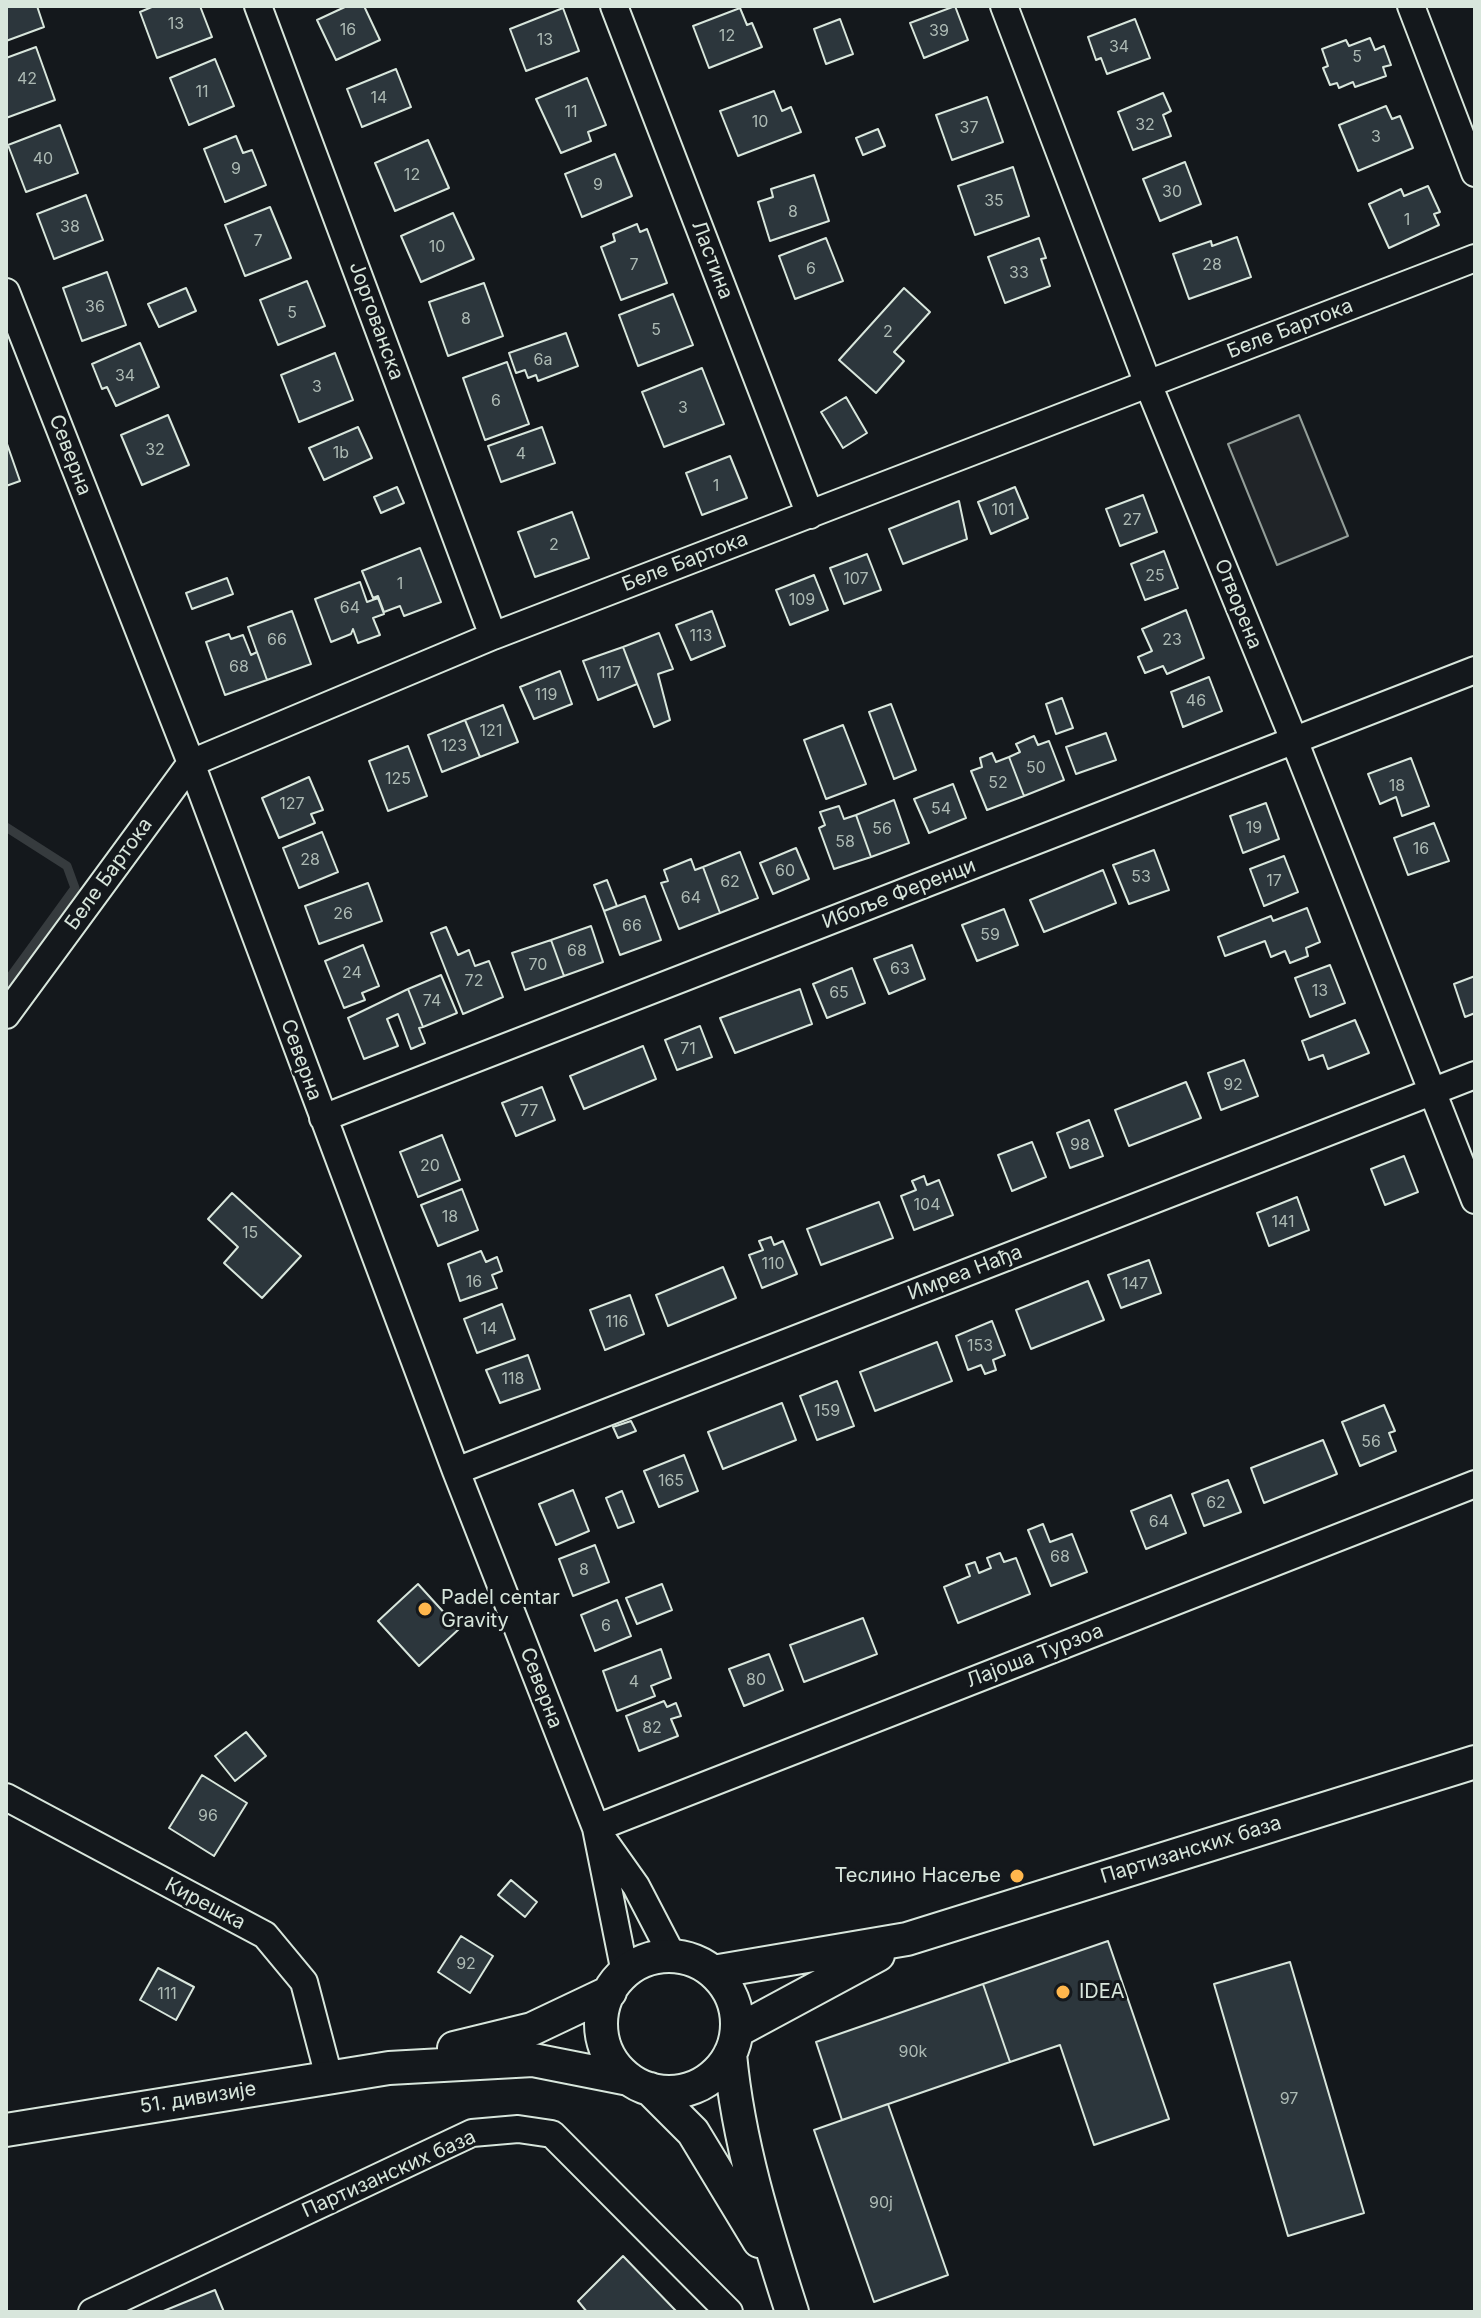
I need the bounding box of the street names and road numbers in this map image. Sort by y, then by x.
street label: Ластина [686,217,738,303]
street label: Јоргованска [344,259,408,383]
street label: Беле Бартока [1224,294,1356,364]
street label: Северна [44,411,96,499]
street label: Беле Бартока [619,527,751,597]
street label: Отворена [1209,555,1267,653]
street label: Беле Бартока [60,813,158,935]
street label: Ибоље Ференци [819,854,979,934]
street label: Северна [275,1016,327,1104]
street label: Имреа Нађа [904,1240,1026,1306]
street label: Лајоша Турзоа [963,1619,1107,1693]
street label: Северна [515,1644,567,1732]
street label: Партизанских база [1098,1811,1284,1889]
street label: Кирешка [161,1873,249,1935]
street label: 51. дивизије [138,2077,258,2119]
street label: Партизанских база [298,2125,480,2223]

